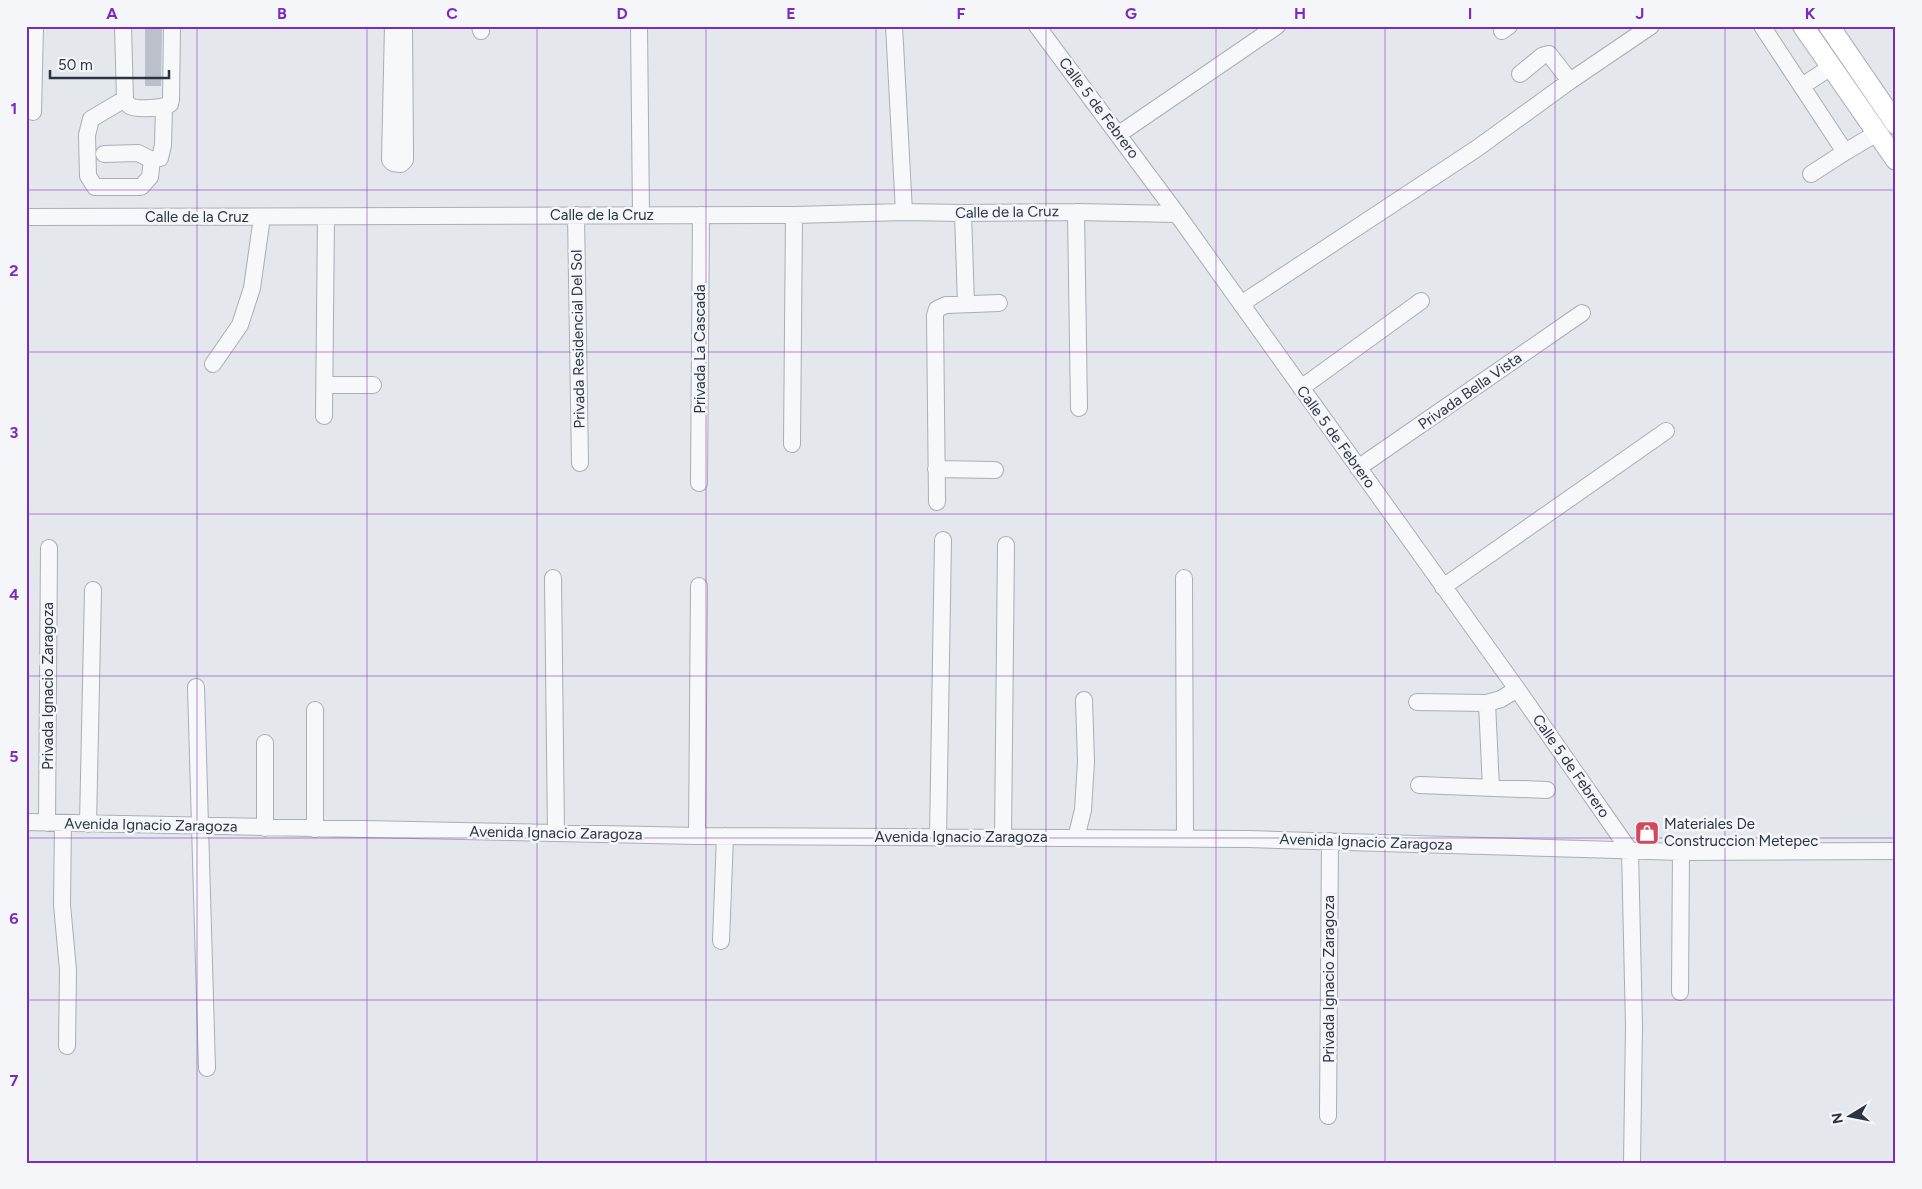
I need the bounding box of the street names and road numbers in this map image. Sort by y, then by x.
street label: Calle 5 de Febrero [1055,54,1143,162]
street label: Calle de la Cruz [955,202,1059,222]
street label: Calle de la Cruz [550,206,654,224]
street label: Calle de la Cruz [145,208,249,226]
street label: Privada Residencial Del Sol [567,249,589,429]
street label: Privada La Cascada [691,284,709,414]
street label: Privada Bella Vista [1415,349,1525,433]
street label: Calle 5 de Febrero [1293,382,1379,492]
street label: Privada Ignacio Zaragoza [39,602,57,770]
street label: Calle 5 de Febrero [1529,711,1614,821]
street label: Avenida Ignacio Zaragoza [64,814,238,836]
street label: Avenida Ignacio Zaragoza [469,822,643,844]
street label: Avenida Ignacio Zaragoza [874,828,1048,846]
street label: Avenida Ignacio Zaragoza [1279,830,1453,854]
street label: Privada Ignacio Zaragoza [1320,895,1338,1063]

